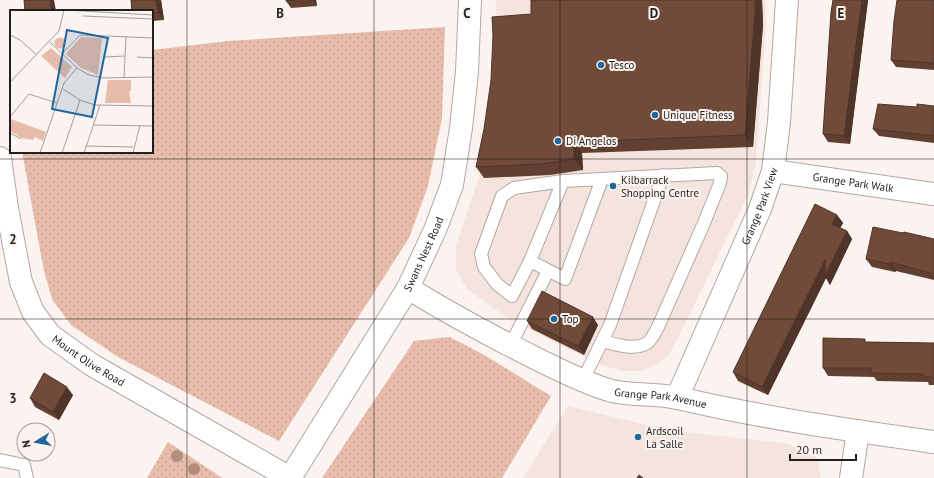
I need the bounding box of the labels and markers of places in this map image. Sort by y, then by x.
place label: Tesco [609,58,635,72]
marker: Tesco [596,60,606,70]
place label: Unique Fitness [663,108,733,122]
marker: Unique Fitness [650,110,660,120]
place label: Di Angelos [566,134,617,148]
marker: Di Angelos [553,136,563,146]
place label: Kilbarrack Shopping Centre [621,173,699,200]
marker: Kilbarrack Shopping Centre [608,181,618,191]
place label: Top [562,312,579,326]
marker: Top [549,314,559,324]
place label: Ardscoil La Salle [646,424,684,451]
marker: Ardscoil La Salle [633,432,643,442]

